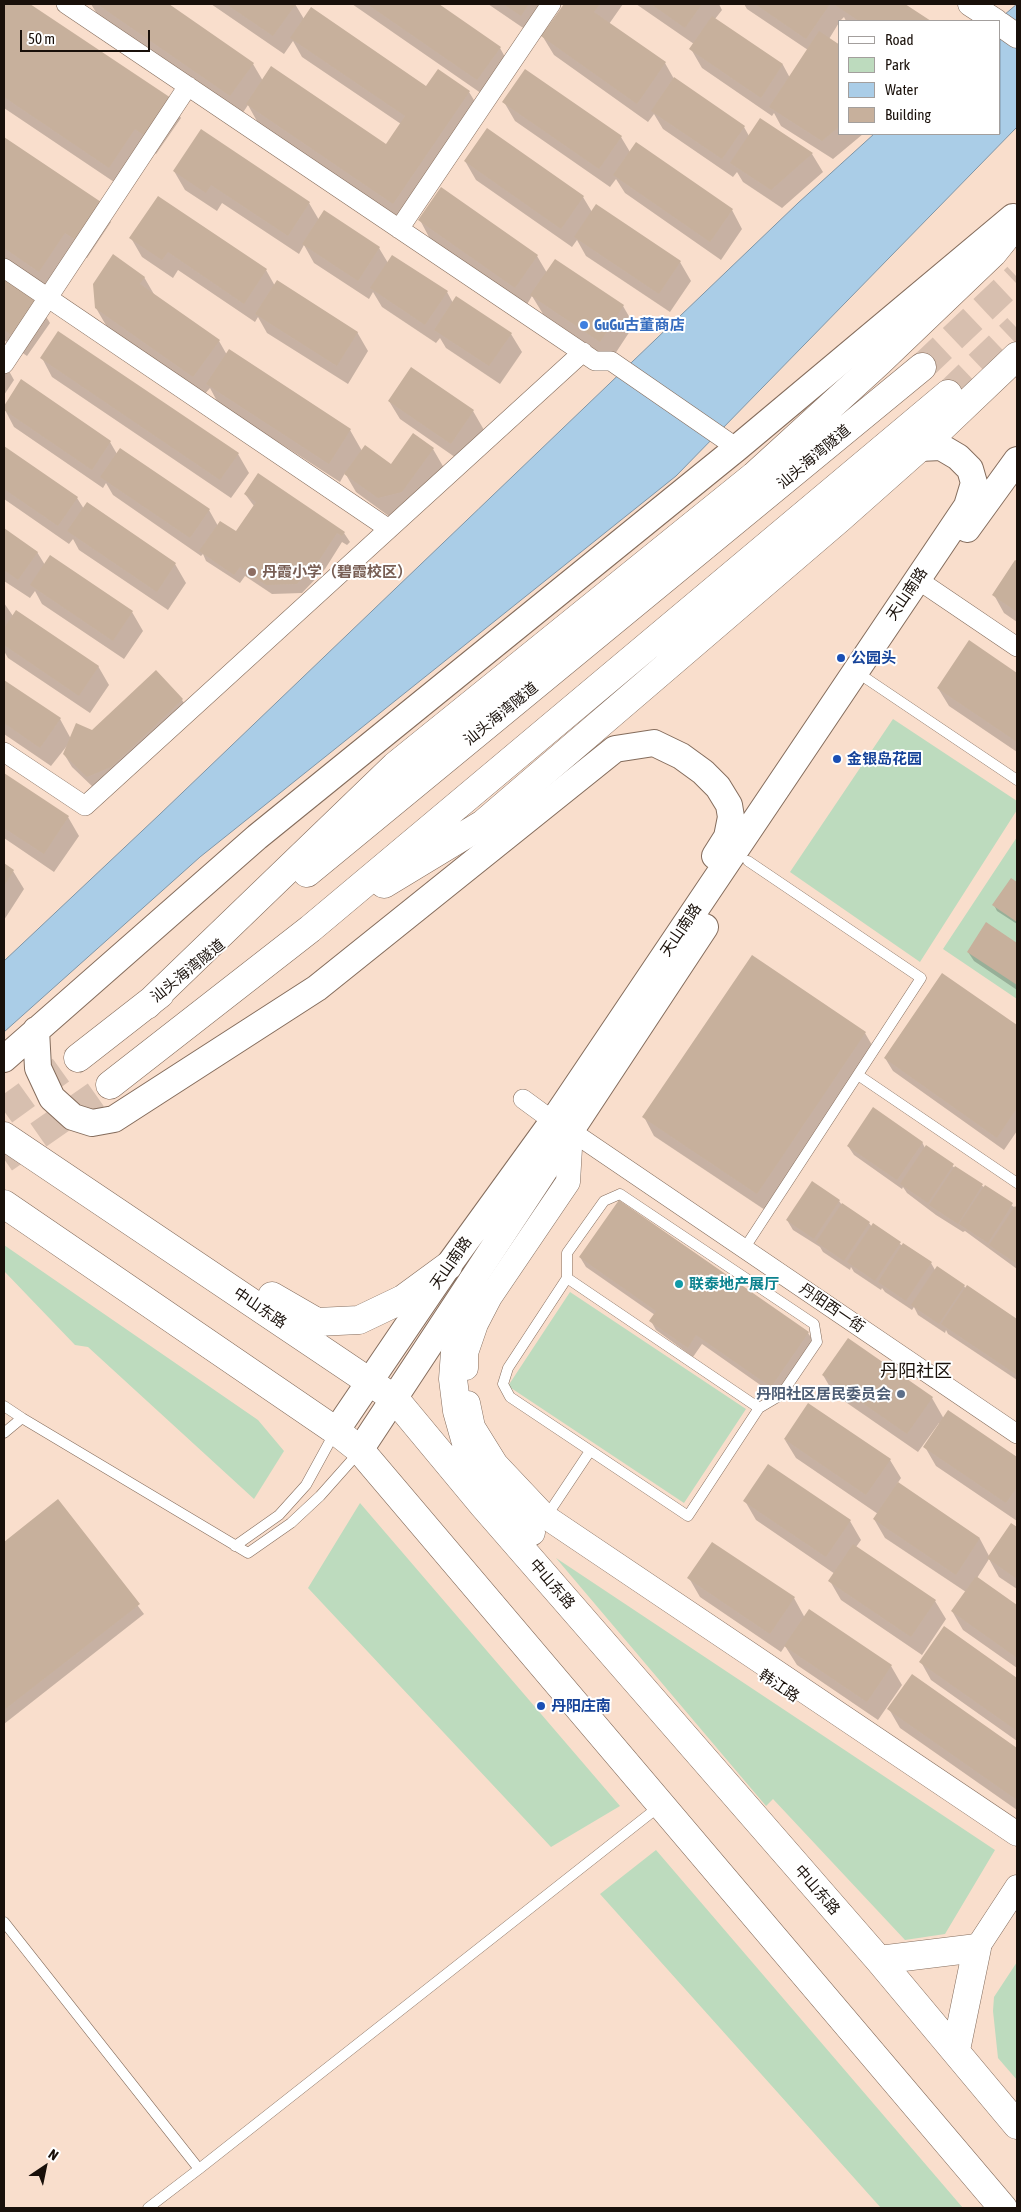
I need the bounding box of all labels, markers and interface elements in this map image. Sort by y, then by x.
scale bar [22,20,152,52]
legend [838,20,1001,135]
text: 50 m [28,30,55,47]
text: Road [885,31,914,48]
text: Park [885,56,910,73]
text: Water [885,81,918,98]
text: Building [885,106,931,123]
place label: GuGu古董商店 [594,316,684,334]
marker: GuGu古董商店 [578,319,590,331]
street label: 汕头海湾隧道 [774,421,854,493]
place label: 丹霞小学（碧霞校区） [262,563,412,581]
street label: 天山南路 [883,564,931,624]
marker: 丹霞小学（碧霞校区） [246,566,258,578]
place label: 公园头 [851,649,896,667]
marker: 公园头 [835,652,847,664]
street label: 汕头海湾隧道 [460,679,542,749]
place label: 金银岛花园 [847,750,922,768]
marker: 金银岛花园 [831,753,843,765]
street label: 天山南路 [657,900,705,960]
street label: 汕头海湾隧道 [147,936,229,1006]
street label: 天山南路 [426,1233,476,1293]
place label: 联泰地产展厅 [689,1275,779,1293]
marker: 联泰地产展厅 [673,1278,685,1290]
street label: 丹阳西一街 [796,1280,868,1336]
street label: 中山东路 [230,1284,290,1332]
district label: 丹阳社区 [880,1360,952,1382]
place label: 丹阳社区居民委员会 [756,1385,891,1403]
marker: 丹阳社区居民委员会 [895,1388,907,1400]
street label: 中山东路 [526,1555,578,1613]
street label: 韩江路 [755,1666,803,1706]
place label: 丹阳庄南 [551,1697,611,1715]
marker: 丹阳庄南 [535,1700,547,1712]
street label: 中山东路 [791,1861,843,1919]
north arrow [20,2142,70,2192]
text: N [45,2146,61,2164]

